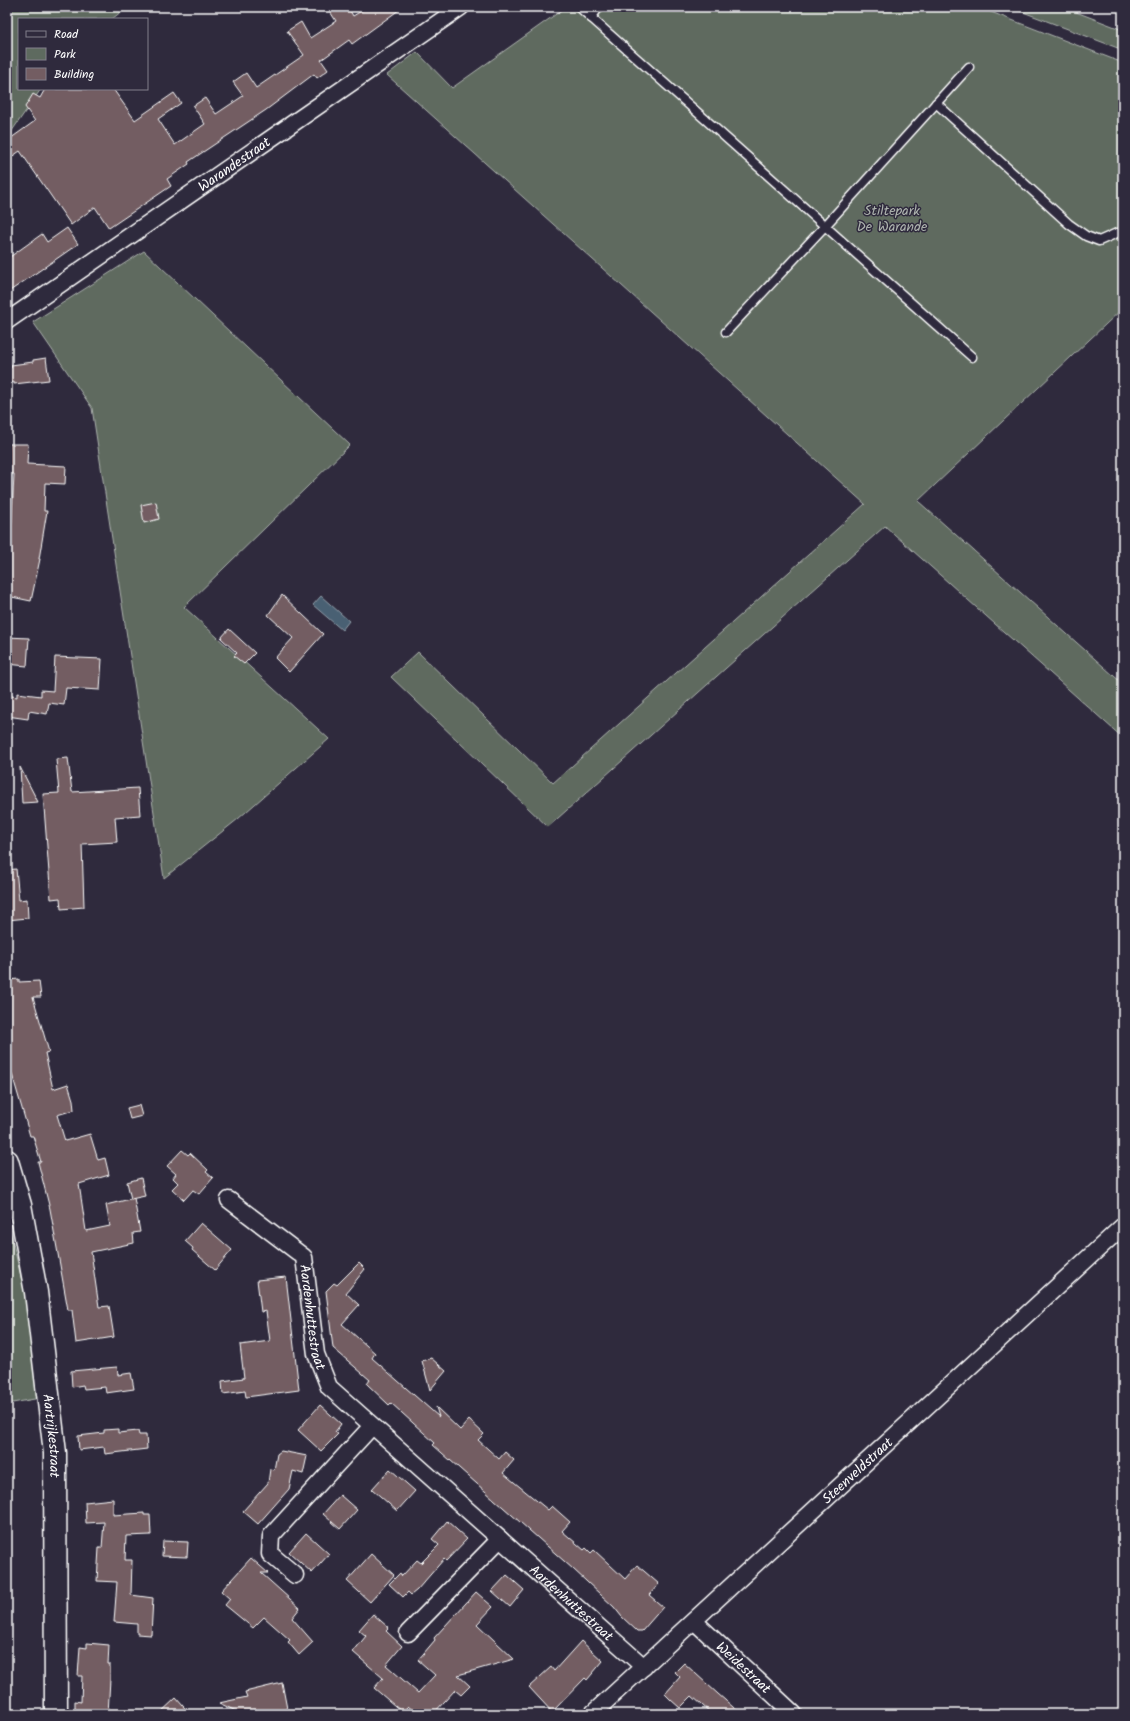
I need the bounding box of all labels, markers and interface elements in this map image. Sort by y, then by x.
legend [18,18,148,90]
text: Road [54,25,79,44]
text: Park [54,45,76,64]
text: Building [54,65,94,84]
street label: Warandestraat [194,132,276,198]
park label: Stiltepark De Warande [857,200,928,238]
street label: Aardenhuttestraat [293,1263,331,1374]
street label: Aartrijkestraat [36,1393,65,1478]
street label: Steenveldstraat [817,1432,899,1510]
street label: Aardenhuttestraat [524,1560,618,1647]
street label: Weidestraat [711,1637,776,1700]

